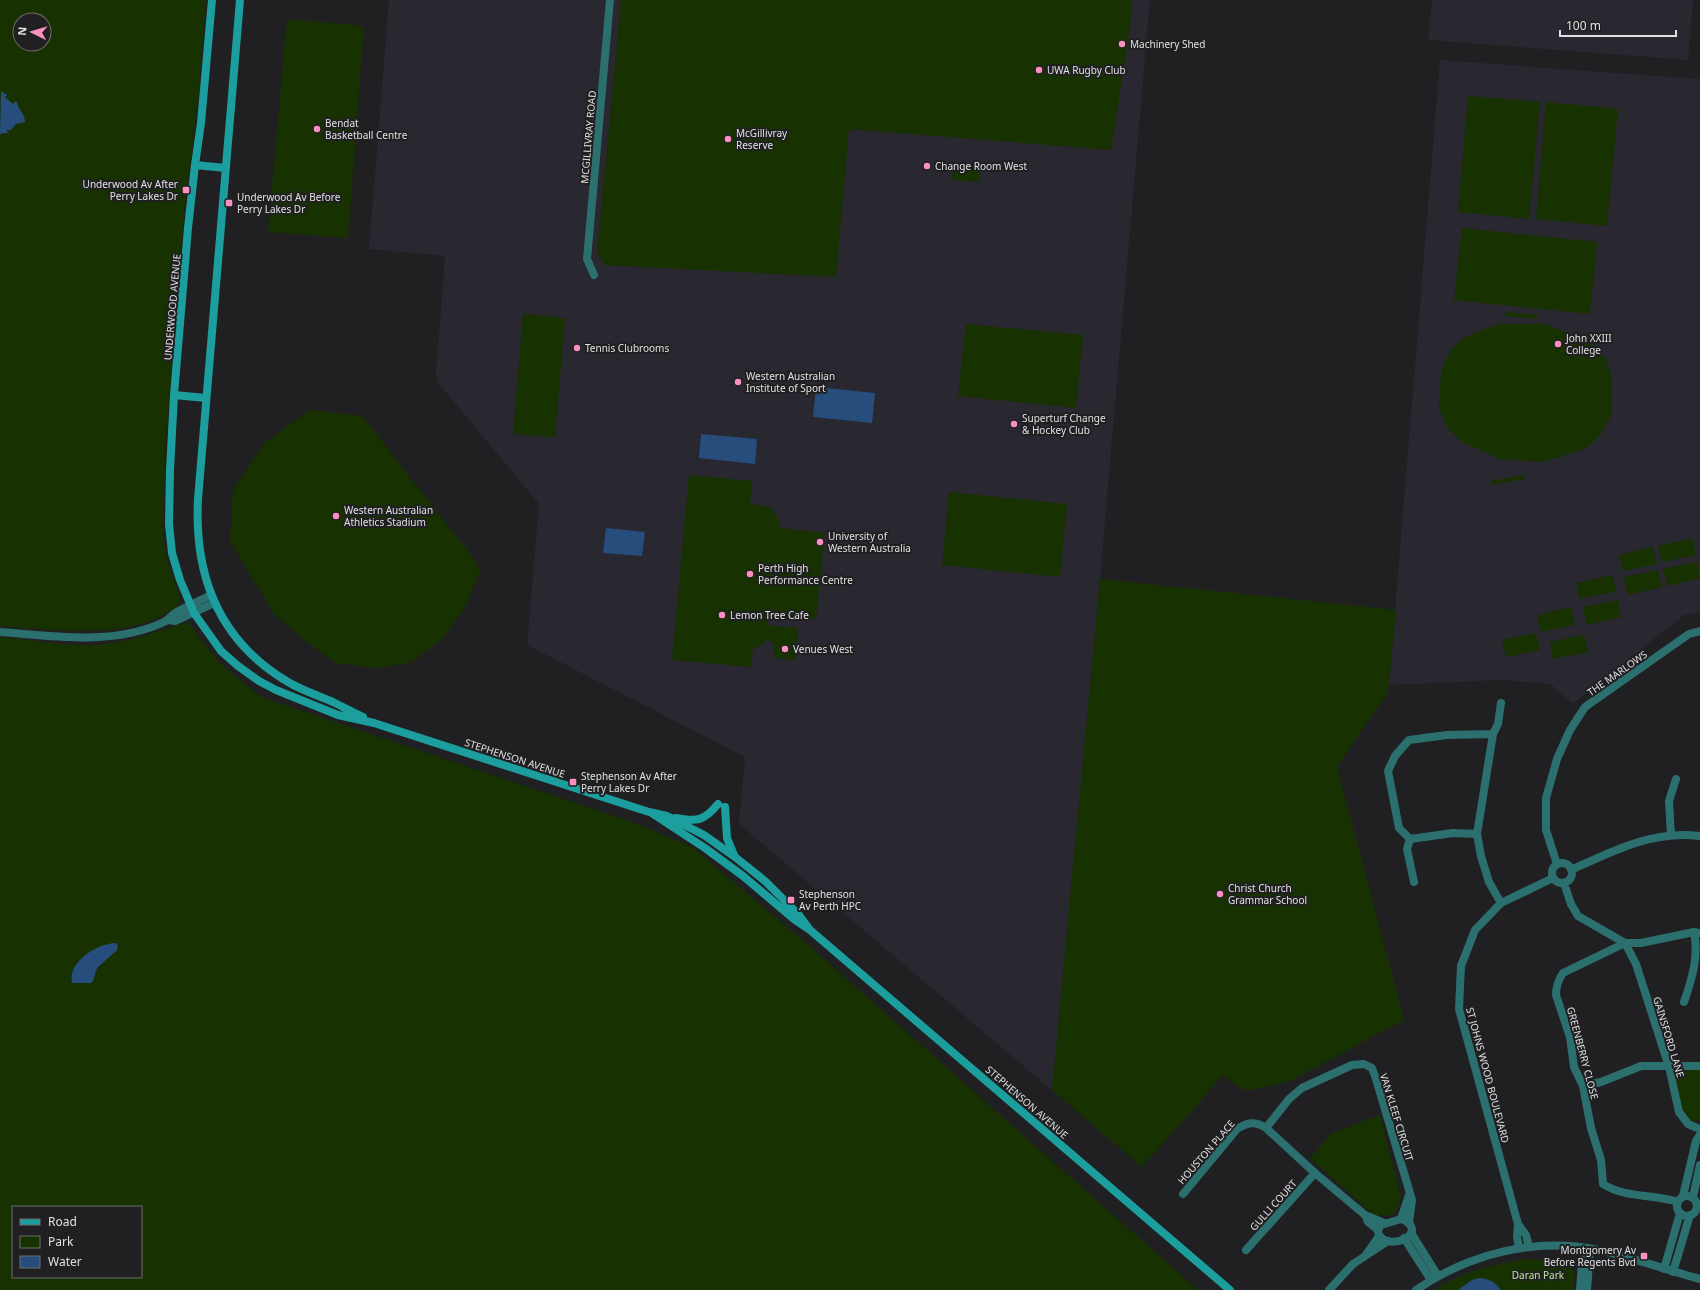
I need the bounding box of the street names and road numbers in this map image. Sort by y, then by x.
street label: MCGILLIVRAY ROAD [577,90,599,184]
street label: UNDERWOOD AVENUE [160,253,184,361]
street label: THE MARLOWS [1584,647,1650,699]
street label: STEPHENSON AVENUE [463,735,567,781]
street label: GAINSFORD LANE [1650,995,1688,1079]
street label: GREENBERRY CLOSE [1564,1005,1602,1101]
street label: ST JOHNS WOOD BOULEVARD [1463,1006,1513,1144]
street label: STEPHENSON AVENUE [983,1062,1071,1142]
street label: VAN KLEEF CIRCUIT [1377,1071,1417,1163]
street label: HOUSTON PLACE [1174,1117,1238,1187]
street label: GULLI COURT [1246,1176,1300,1233]

